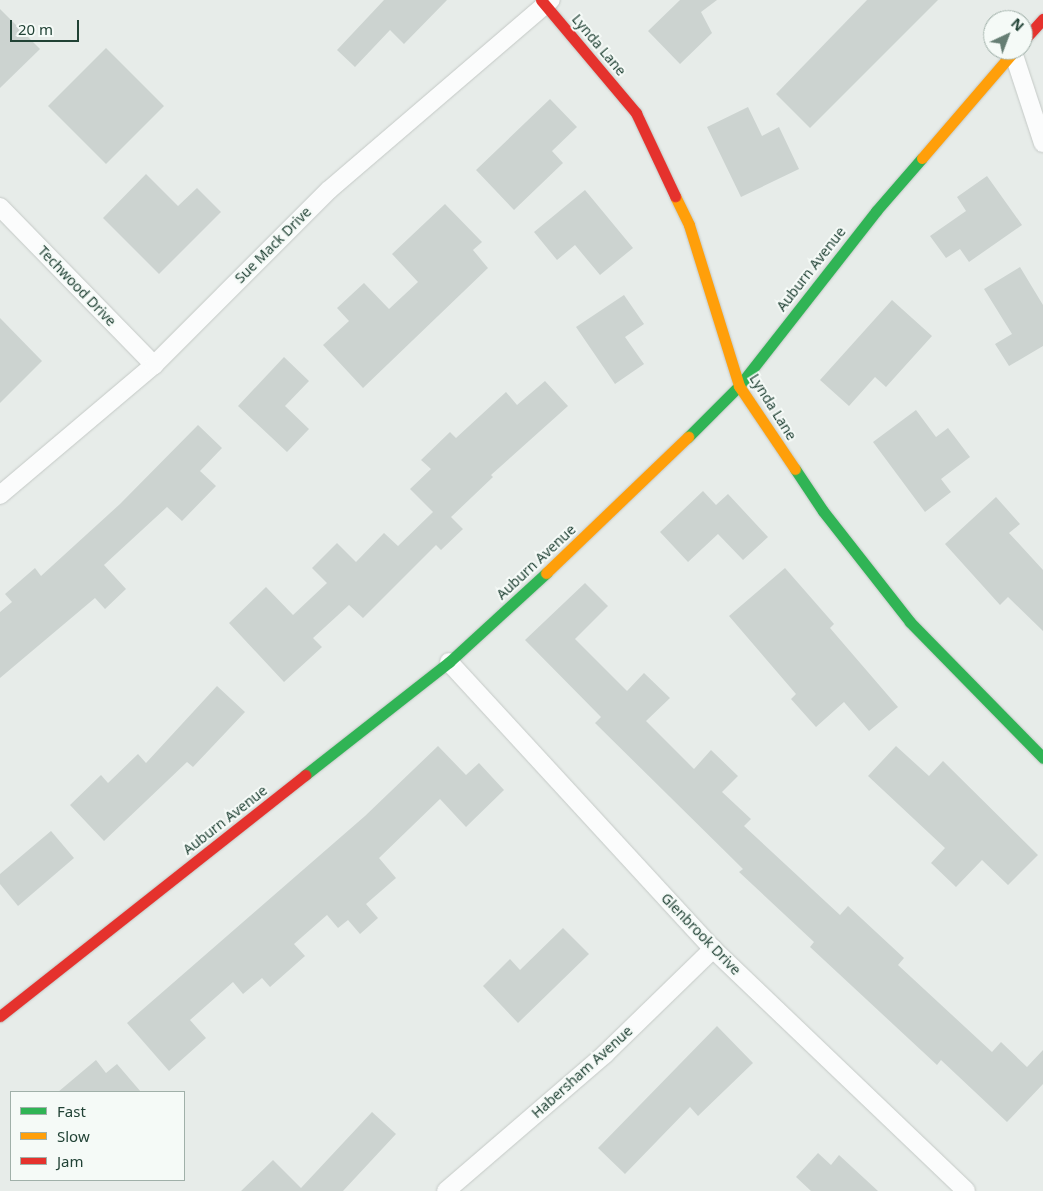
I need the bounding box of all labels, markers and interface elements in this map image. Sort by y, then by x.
scale bar [12,10,81,42]
north arrow [983,10,1033,60]
street label: Lynda Lane [568,11,630,79]
text: N [1007,14,1029,35]
text: 20 m [18,19,53,39]
street label: Sue Mack Drive [231,203,315,287]
street label: Auburn Avenue [773,224,849,314]
street label: Techwood Drive [35,242,119,330]
street label: Lynda Lane [746,371,800,443]
street label: Auburn Avenue [493,521,579,603]
street label: Auburn Avenue [180,782,270,858]
street label: Glenbrook Drive [658,890,744,978]
street label: Habersham Avenue [528,1022,636,1122]
legend [10,1091,185,1181]
text: Fast [57,1101,86,1121]
text: Slow [57,1126,90,1146]
text: Jam [57,1151,84,1171]

